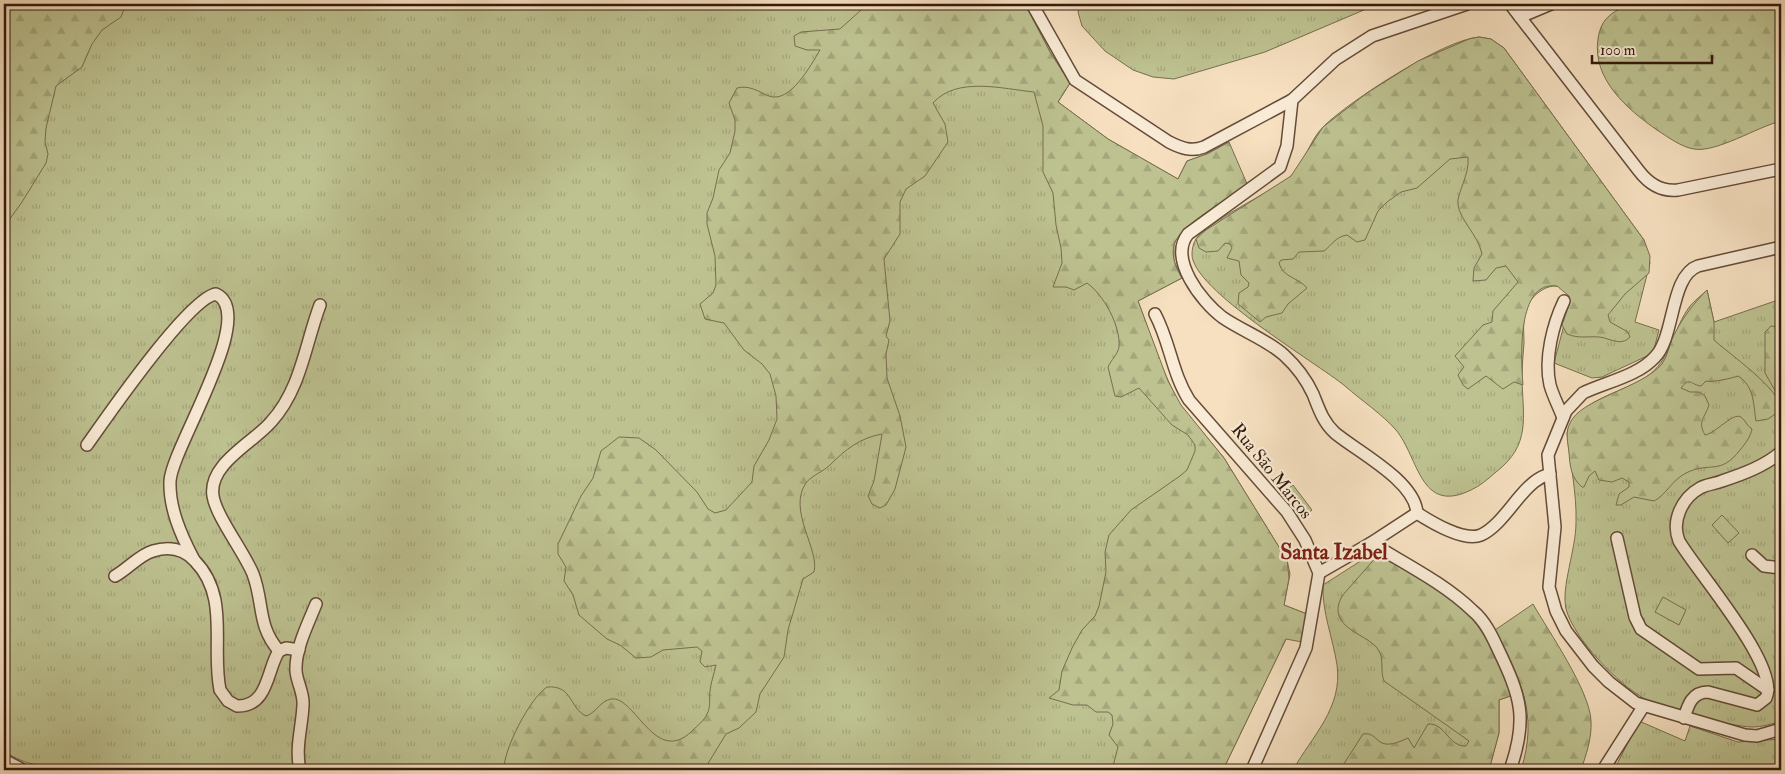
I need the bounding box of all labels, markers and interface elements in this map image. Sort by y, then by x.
scale bar [1592,32,1712,64]
text: 100 m [1600,41,1636,60]
street label: Rua São Marcos [1226,419,1317,524]
district label: Santa Izabel [1280,538,1388,566]

